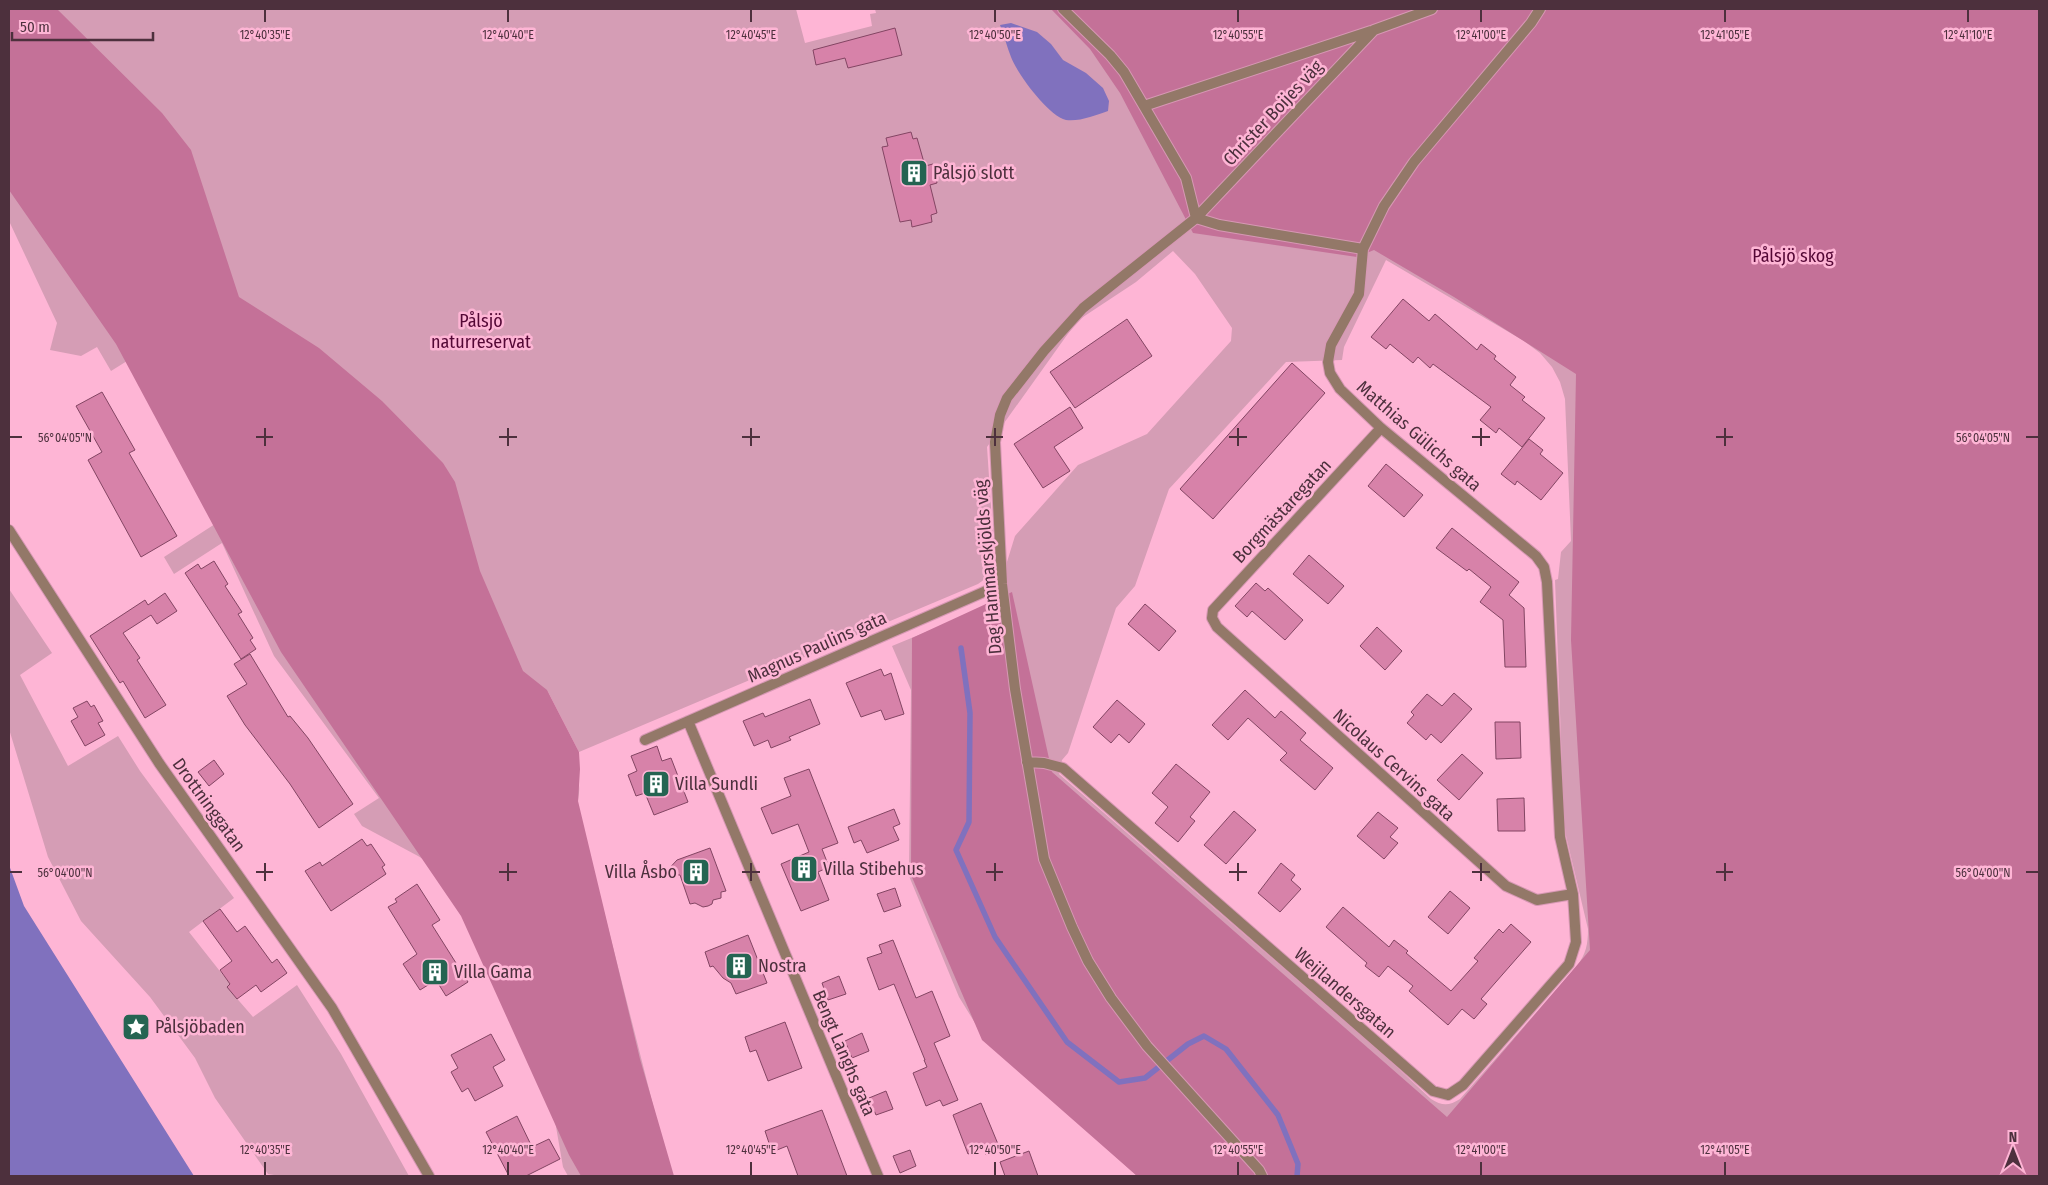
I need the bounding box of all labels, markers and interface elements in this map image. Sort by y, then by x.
scale bar [12,10,154,42]
text: 50 m [20,18,50,36]
text: 12°40'35"E [240,28,291,42]
text: 12°40'40"E [482,28,534,42]
text: 12°40'45"E [726,28,777,42]
text: 12°40'50"E [969,28,1021,42]
text: 12°40'55"E [1213,28,1264,42]
text: 12°41'00"E [1456,28,1507,42]
text: 12°41'05"E [1700,28,1750,42]
text: 12°41'10"E [1944,28,1993,42]
street label: Christer Boijes väg [1219,55,1328,170]
building icon: Pålsjö slott [899,158,929,188]
place label: Pålsjö slott [933,162,1014,184]
park label: Pålsjö skog [1752,245,1834,267]
park label: Pålsjö naturreservat [431,310,531,353]
street label: Matthias Gülichs gata [1352,376,1486,496]
text: 56°04'05"N [38,431,92,445]
text: 56°04'05"N [1956,431,2010,445]
street label: Borgmästaregatan [1228,454,1336,568]
street label: Dag Hammarskjölds väg [969,478,1007,655]
street label: Magnus Paulins gata [744,606,890,687]
street label: Nicolaus Cervins gata [1328,704,1460,826]
street label: Drottninggatan [168,754,250,856]
building icon: Villa Sundli [641,769,671,799]
place label: Villa Sundli [675,773,758,795]
building icon: Villa Stibehus [789,854,819,884]
building icon: Villa Åsbo [681,857,711,887]
place label: Villa Stibehus [823,858,924,880]
place label: Villa Åsbo [605,860,677,883]
text: 56°04'00"N [38,866,92,880]
text: 56°04'00"N [1956,866,2010,880]
street label: Weijlandersgatan [1290,943,1400,1043]
building icon: Nostra [724,951,754,981]
place label: Nostra [758,955,807,977]
building icon: Villa Gama [420,957,450,987]
place label: Villa Gama [454,961,532,983]
street label: Bengt Langhs gata [808,987,880,1119]
place icon: Pålsjöbaden [121,1012,151,1042]
place label: Pålsjöbaden [155,1016,245,1038]
north arrow [1988,1125,2038,1175]
text: N [2009,1129,2017,1146]
text: 12°40'35"E [240,1143,291,1157]
text: 12°40'40"E [482,1143,534,1157]
text: 12°40'45"E [726,1143,777,1157]
text: 12°40'50"E [969,1143,1021,1157]
text: 12°40'55"E [1213,1143,1264,1157]
text: 12°41'00"E [1456,1143,1507,1157]
text: 12°41'05"E [1700,1143,1750,1157]

